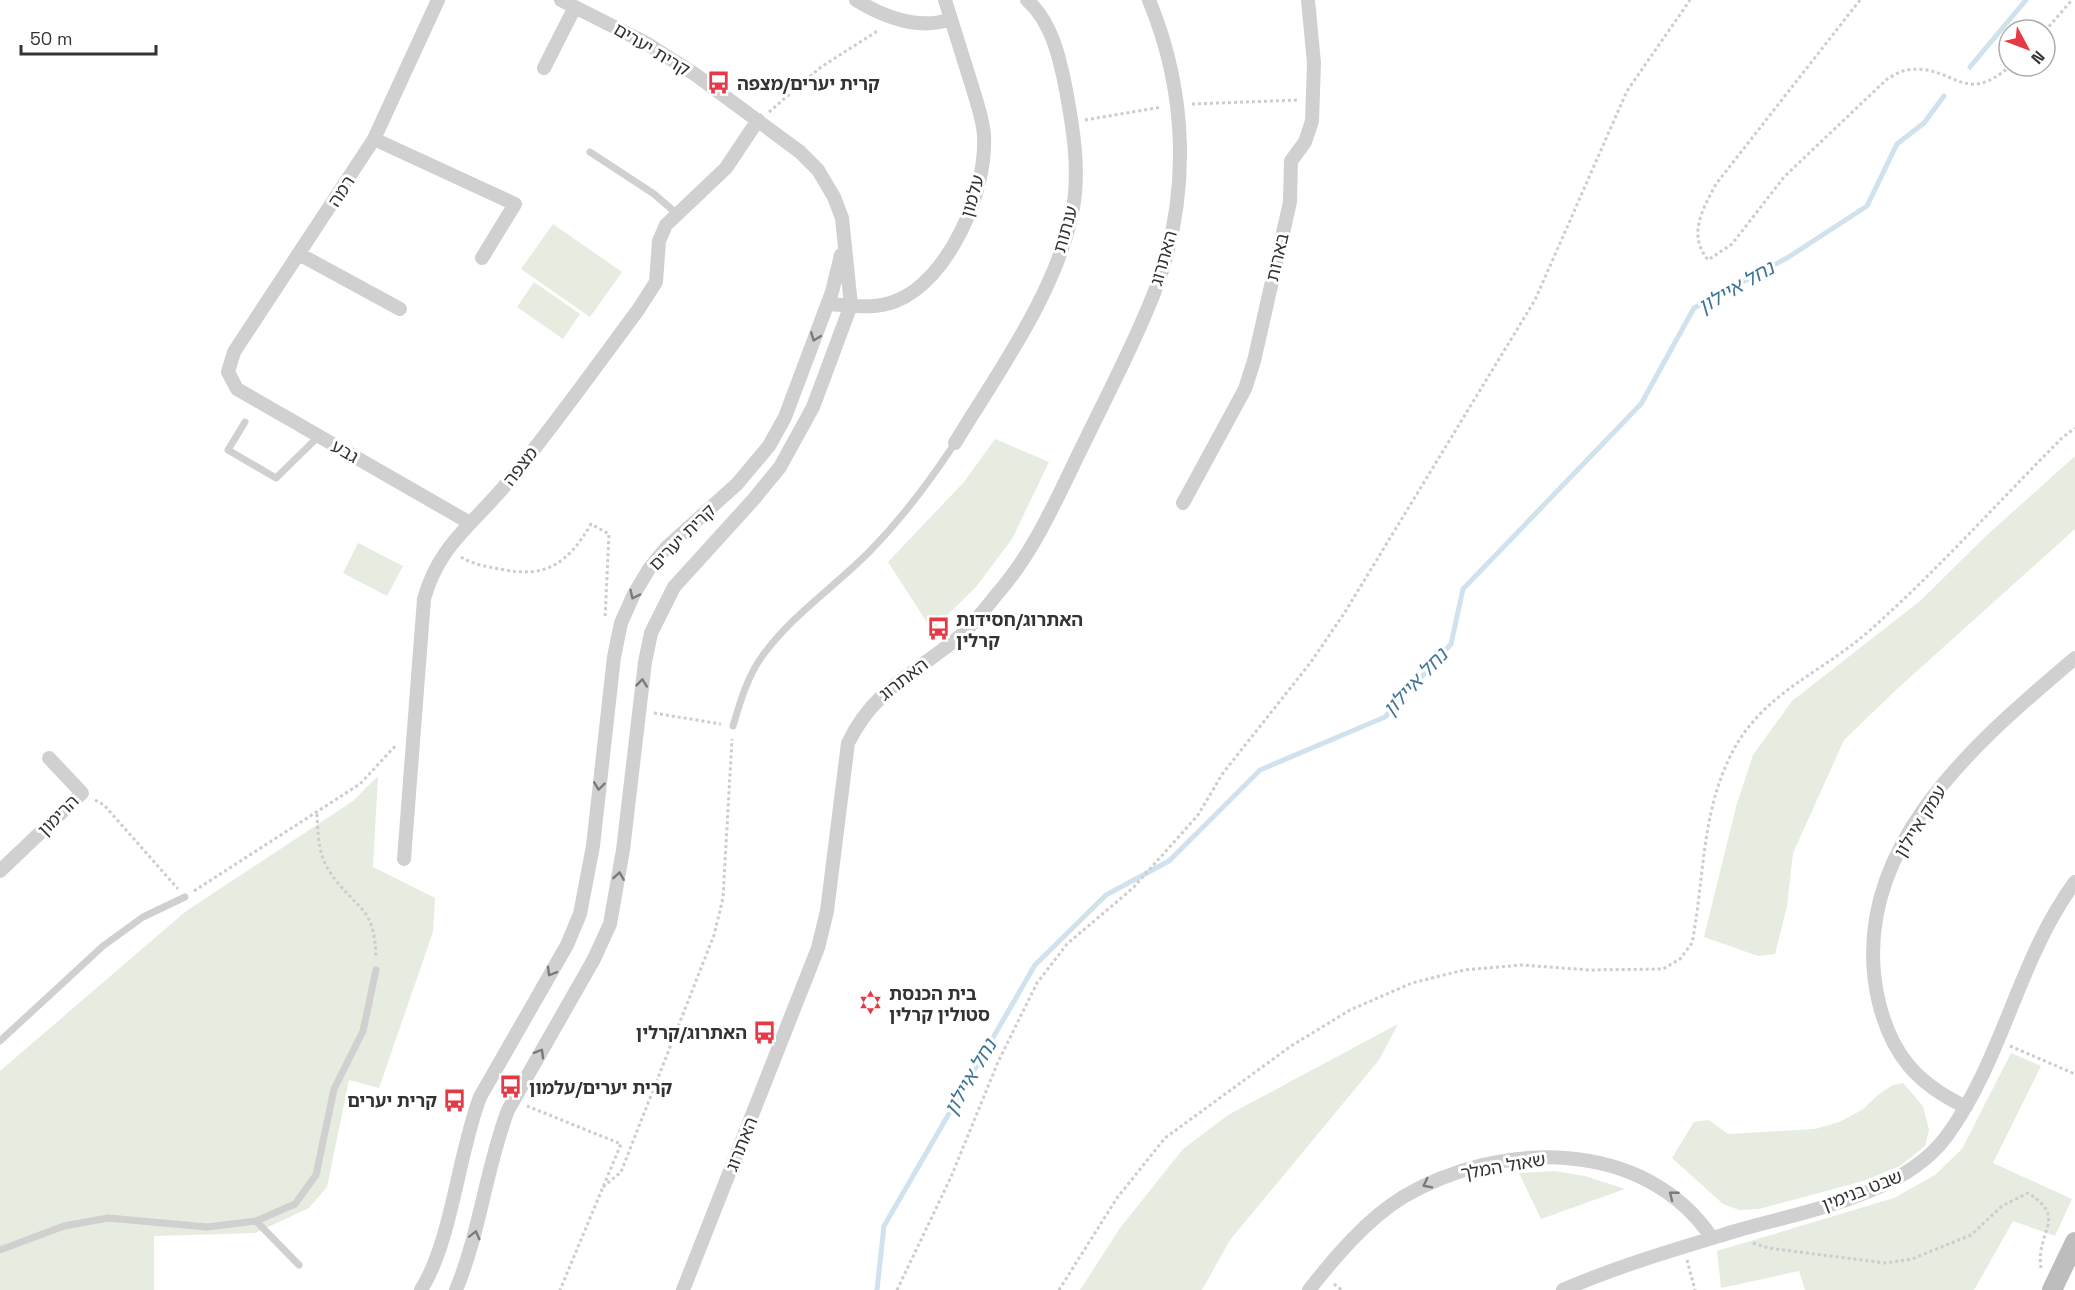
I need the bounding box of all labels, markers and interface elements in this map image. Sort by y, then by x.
street label: קרית יערים [610,17,694,81]
scale bar [21,18,156,56]
north arrow [1997,18,2057,78]
text: 50 m [30,27,72,50]
text: N [2026,47,2049,68]
bus stop icon: קרית יערים/מצפה [706,70,732,96]
place label: קרית יערים/מצפה [737,72,880,95]
street label: רמה [323,171,359,211]
street label: עלמון [955,172,989,220]
street label: ענתות [1047,203,1083,255]
street label: האתרוג [1144,228,1182,288]
street label: בארות [1260,231,1294,283]
water label: נחל איילון [1693,254,1780,319]
one-way arrow [810,331,823,342]
street label: גבע [327,434,363,468]
street label: מצפה [498,442,543,490]
street label: קרית יערים [644,499,720,575]
one-way arrow [630,589,641,599]
place label: האתרוג/חסידות קרלין [956,608,1083,652]
bus stop icon: האתרוג/חסידות קרלין [925,616,951,642]
water label: נחל איילון [1377,642,1454,721]
street label: האתרוג [874,653,932,705]
one-way arrow [636,678,648,687]
one-way arrow [594,781,606,790]
street label: עמק איילון [1889,781,1951,861]
street label: הרימון [33,790,83,840]
one-way arrow [613,872,625,881]
one-way arrow [547,966,558,976]
place label: בית הכנסת סטולין קרלין [889,982,990,1026]
synagogue icon: בית הכנסת סטולין קרלין [858,990,884,1016]
bus stop icon: האתרוג/קרלין [752,1019,778,1045]
place label: האתרוג/קרלין [636,1021,747,1044]
water label: נחל איילון [938,1033,1003,1120]
one-way arrow [533,1048,544,1059]
bus stop icon: קרית יערים/עלמון [498,1074,524,1100]
place label: קרית יערים/עלמון [529,1076,673,1099]
bus stop icon: קרית יערים [442,1087,468,1113]
place label: קרית יערים [347,1089,437,1112]
street label: האתרוג [720,1113,762,1175]
street label: שאול המלך [1459,1147,1547,1185]
street label: שבט בנימין [1819,1164,1905,1216]
one-way arrow [1423,1177,1434,1189]
one-way arrow [1669,1192,1680,1203]
one-way arrow [467,1230,480,1240]

